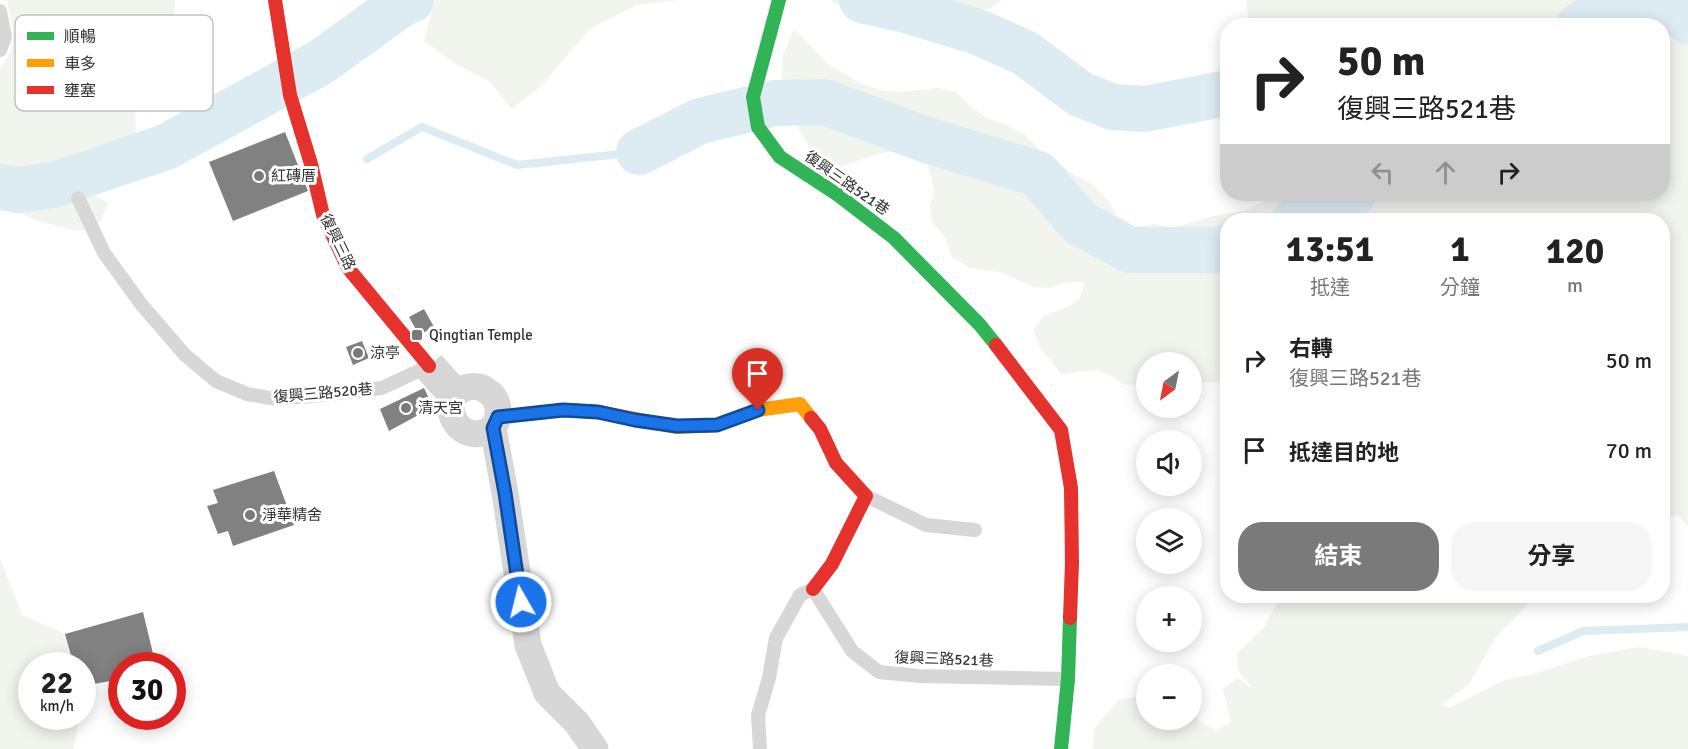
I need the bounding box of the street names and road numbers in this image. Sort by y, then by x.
street label: 復興三路521巷 [801,147,893,219]
street label: 復興三路 [317,211,359,273]
street label: 復興三路520巷 [273,380,373,406]
street label: 復興三路521巷 [894,648,994,670]

